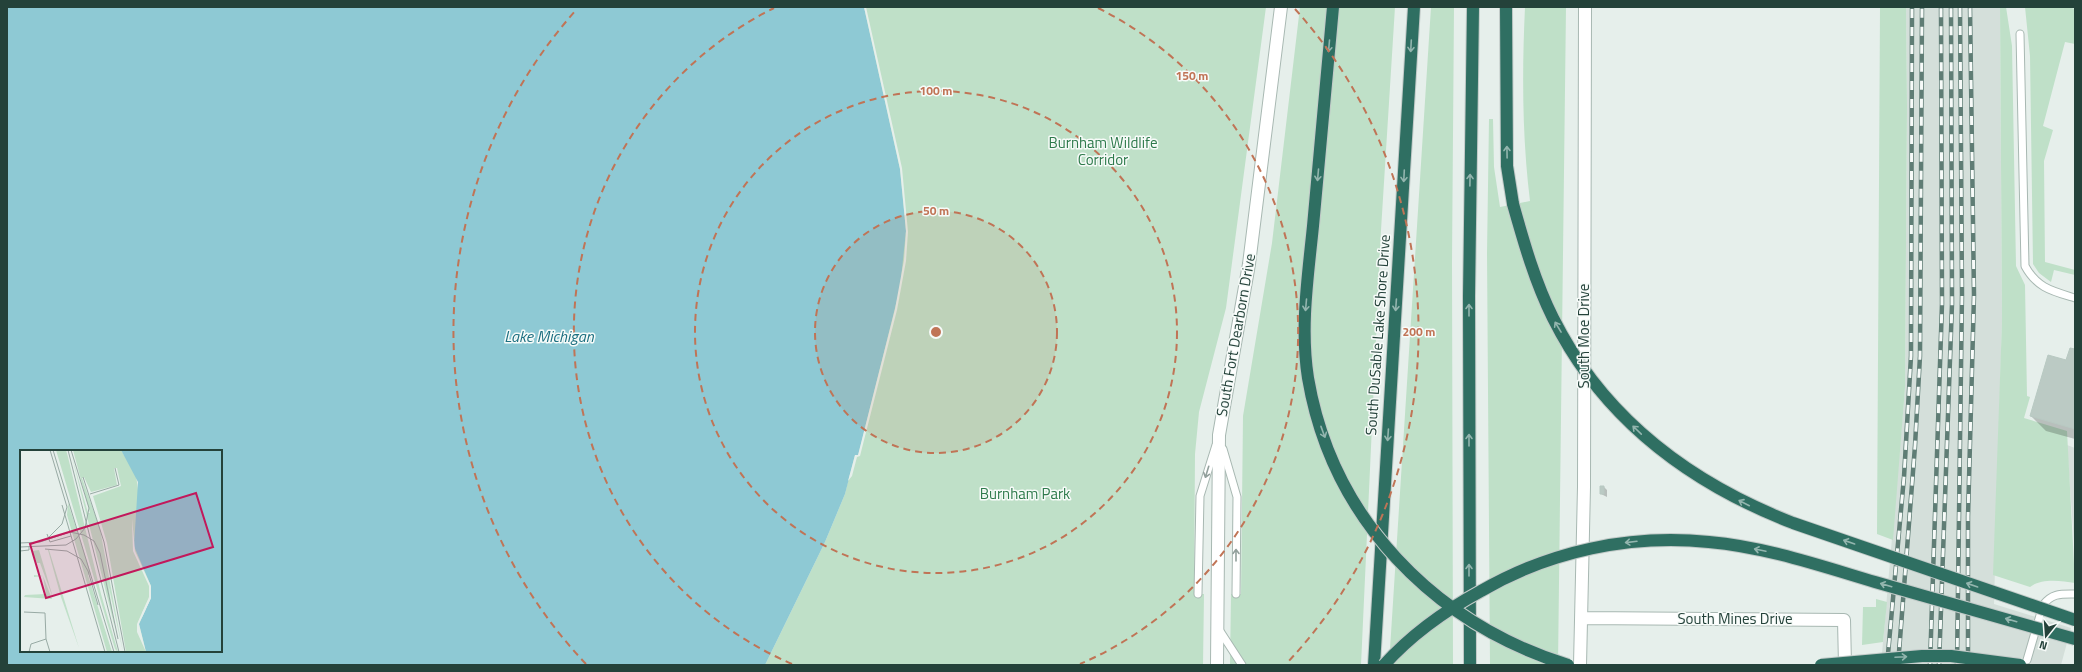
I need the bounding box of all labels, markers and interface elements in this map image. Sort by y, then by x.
one-way arrow [1326,39,1333,52]
one-way arrow [1408,39,1415,52]
text: 150 m [1176,66,1208,85]
text: 100 m [920,81,952,100]
park label: Burnham Wildlife Corridor [1049,131,1158,171]
one-way arrow [1503,146,1511,159]
one-way arrow [1314,168,1321,181]
one-way arrow [1400,169,1407,182]
one-way arrow [1467,174,1474,187]
text: 50 m [923,201,949,220]
street label: South DuSable Lake Shore Drive [1359,234,1396,436]
street label: South Fort Dearborn Drive [1210,252,1261,418]
street label: South Moe Drive [1572,284,1595,388]
one-way arrow [1302,298,1309,311]
one-way arrow [1393,298,1400,311]
one-way arrow [1465,304,1473,317]
one-way arrow [1554,321,1562,333]
text: 200 m [1403,322,1435,341]
water label: Lake Michigan [504,324,595,348]
centre of rings [929,325,943,339]
one-way arrow [1632,425,1642,435]
one-way arrow [1319,426,1327,438]
one-way arrow [1384,428,1392,441]
one-way arrow [1465,434,1473,447]
inset map [20,450,222,652]
one-way arrow [1203,466,1210,479]
park label: Burnham Park [980,482,1070,505]
one-way arrow [1739,499,1751,506]
one-way arrow [1625,538,1638,546]
one-way arrow [1843,538,1855,546]
one-way arrow [1754,546,1767,554]
one-way arrow [1232,549,1240,562]
one-way arrow [1465,564,1473,577]
one-way arrow [1879,580,1892,588]
one-way arrow [1965,581,1978,588]
street label: South Mines Drive [1677,607,1793,630]
one-way arrow [2004,616,2017,623]
north arrow [2026,616,2066,656]
text: N [2037,637,2049,654]
one-way arrow [1894,654,1907,661]

